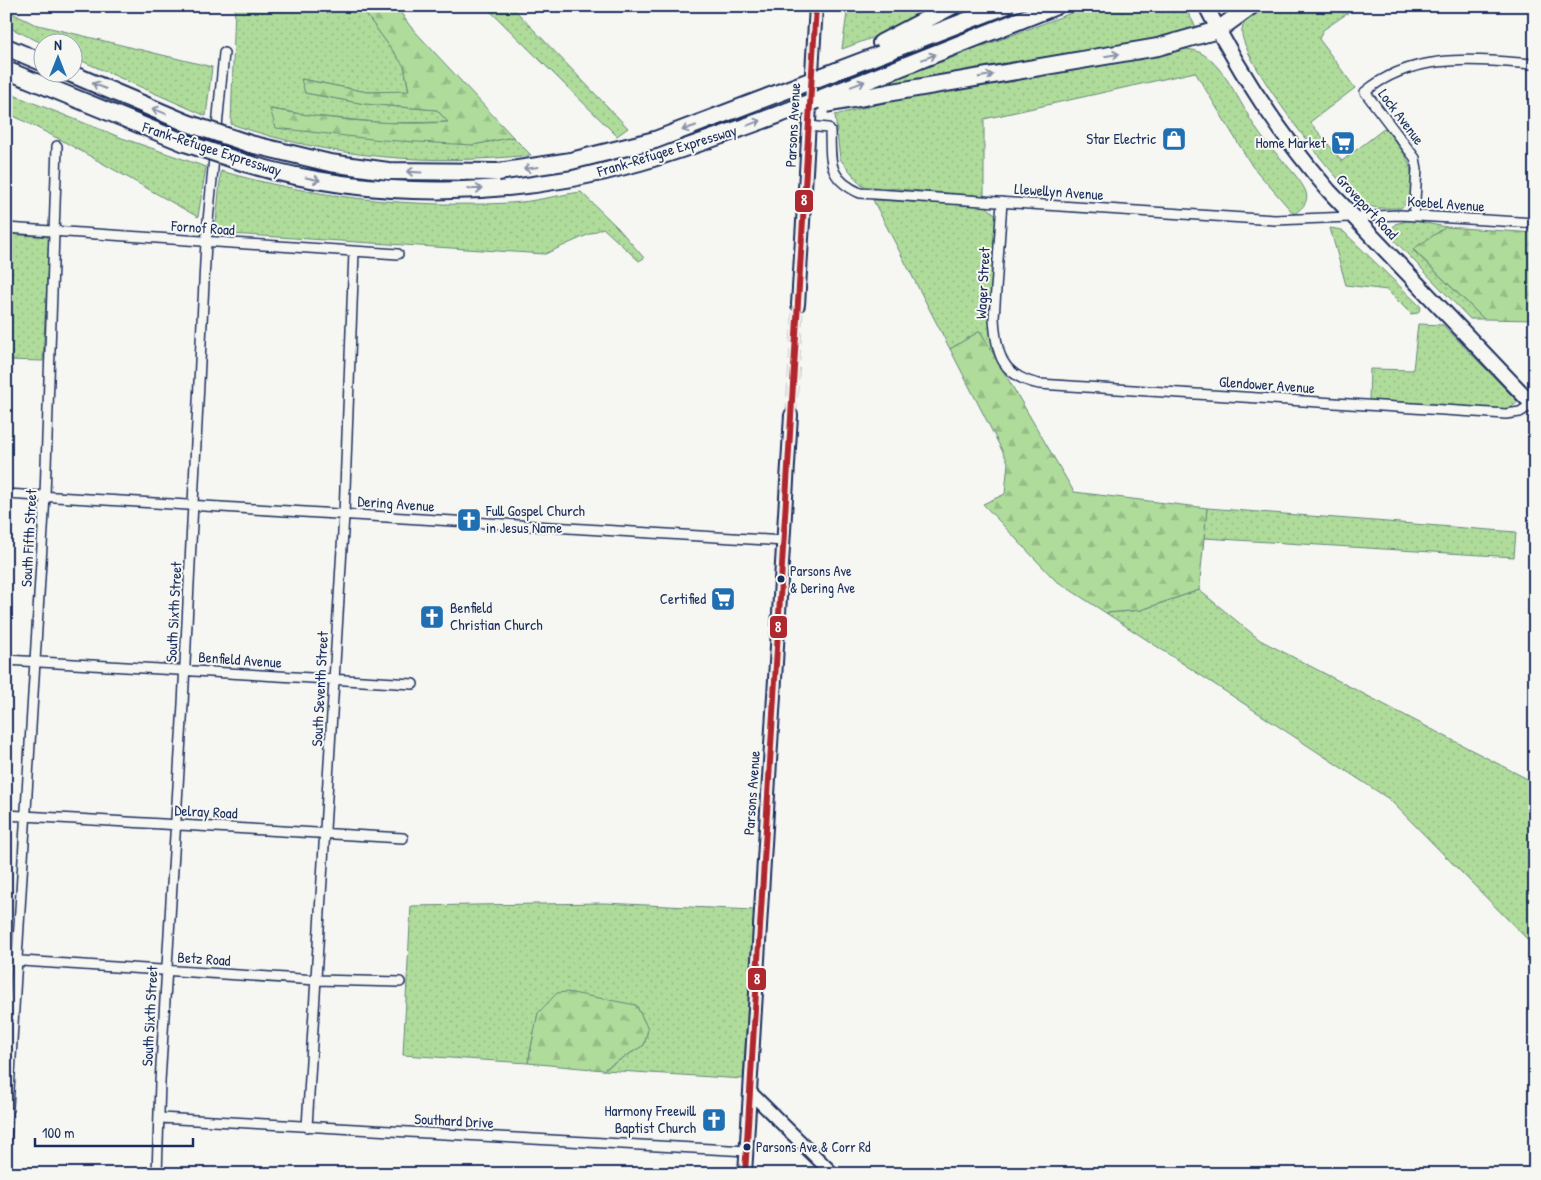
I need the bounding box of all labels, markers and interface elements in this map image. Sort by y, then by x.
north arrow [32,32,82,82]
text: N [54,35,62,54]
one-way arrow [1103,49,1119,59]
one-way arrow [922,51,937,60]
one-way arrow [978,70,994,80]
one-way arrow [850,79,865,88]
one-way arrow [92,81,107,91]
street label: Parsons Avenue [780,82,805,168]
street label: Lock Avenue [1373,84,1429,149]
one-way arrow [152,106,167,116]
street label: Frank-Refugee Expressway [139,116,284,181]
one-way arrow [746,118,761,127]
street label: Frank-Refugee Expressway [594,119,739,182]
one-way arrow [681,124,697,133]
shop icon: Star Electric [1161,126,1187,152]
place label: Star Electric [1086,128,1156,149]
supermarket icon: Home Market [1330,130,1356,156]
place label: Home Market [1255,132,1327,153]
one-way arrow [524,163,540,173]
one-way arrow [406,168,422,177]
street label: Groveport Road [1332,169,1403,244]
one-way arrow [304,175,320,185]
street label: Llewellyn Avenue [1014,178,1104,205]
one-way arrow [466,184,482,194]
line badge: 8 [794,189,814,213]
text: 8 [801,190,807,209]
street label: Koebel Avenue [1407,190,1485,217]
street label: Fornof Road [170,215,236,240]
street label: Wager Street [970,246,995,319]
street label: Glendower Avenue [1218,371,1316,398]
street label: South Fifth Street [15,488,42,587]
street label: Dering Avenue [357,490,435,517]
place label: Full Gospel Church in Jesus Name [485,500,585,538]
church icon: Full Gospel Church in Jesus Name [456,507,482,533]
street label: South Sixth Street [160,560,187,663]
place label: Parsons Ave & Dering Ave [790,561,856,598]
marker: Parsons Ave & Dering Ave [776,574,786,584]
supermarket icon: Certified [710,586,736,612]
place label: Certified [660,588,706,609]
place label: Benfield Christian Church [450,597,542,635]
church icon: Benfield Christian Church [419,604,445,630]
line badge: 8 [769,615,788,639]
text: 8 [775,617,781,636]
street label: South Seventh Street [306,630,333,747]
street label: Benfield Avenue [198,646,283,673]
street label: Parsons Avenue [738,750,765,836]
street label: Delray Road [174,799,238,824]
street label: Betz Road [177,946,231,971]
street label: South Sixth Street [136,964,163,1067]
line badge: 8 [747,967,767,991]
text: 8 [754,969,760,988]
place label: Harmony Freewill Baptist Church [604,1100,697,1138]
church icon: Harmony Freewill Baptist Church [701,1107,727,1133]
street label: Southard Drive [414,1108,494,1133]
scale bar [35,1115,192,1147]
text: 100 m [42,1122,75,1143]
place label: Parsons Ave & Corr Rd [756,1137,871,1156]
marker: Parsons Ave & Corr Rd [742,1142,752,1152]

